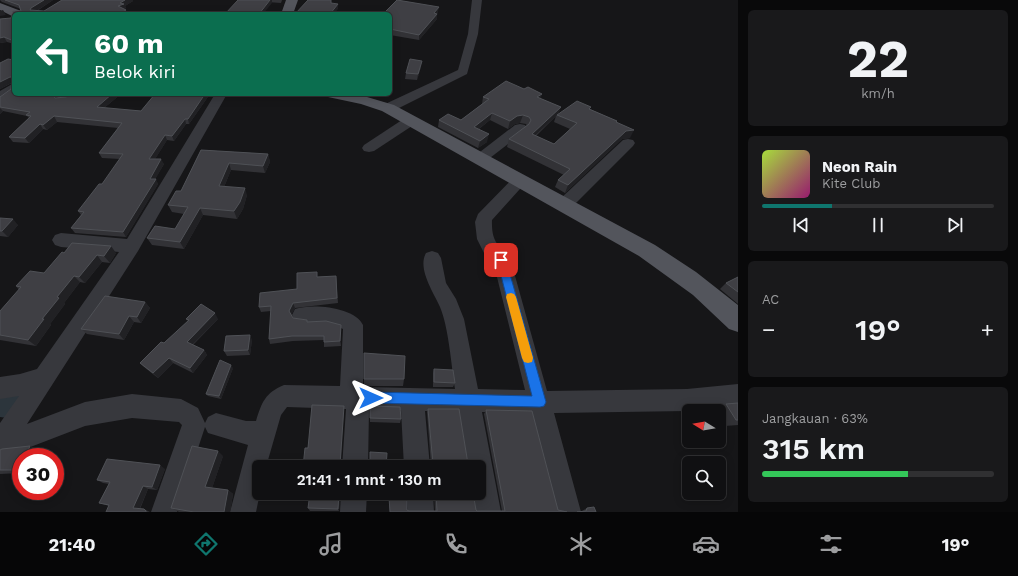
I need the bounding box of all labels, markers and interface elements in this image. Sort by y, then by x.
text: 60 m [94,27,164,60]
icon: left [28,28,80,80]
text: 22 [847,29,909,90]
text: Belok kiri [94,61,176,82]
text: km/h [861,86,895,101]
text: Neon Rain [822,158,897,176]
text: Kite Club [822,176,880,191]
icon: previous [790,214,812,236]
icon: pause [867,214,889,236]
icon: next [944,214,966,236]
pin [484,243,518,277]
icon: arrive [490,249,512,271]
text: AC [762,292,779,307]
text: 19° [855,312,901,347]
text: − [762,317,775,342]
text: + [981,317,994,342]
position arrow [350,377,392,419]
north arrow [682,404,726,448]
map controls [682,404,726,500]
text: Jangkauan · 63% [762,411,868,426]
text: 315 km [762,431,865,466]
speed limit sign: 30 [12,448,64,500]
button: search [682,456,726,500]
text: 21:41 · 1 mnt · 130 m [297,471,441,489]
icon: directions [192,530,220,558]
icon: music [317,530,345,558]
icon: phone [442,530,470,558]
icon: climate [567,530,595,558]
icon: car [692,530,720,558]
icon: filters [817,530,845,558]
text: 21:40 [48,534,96,555]
text: 19° [942,534,969,555]

